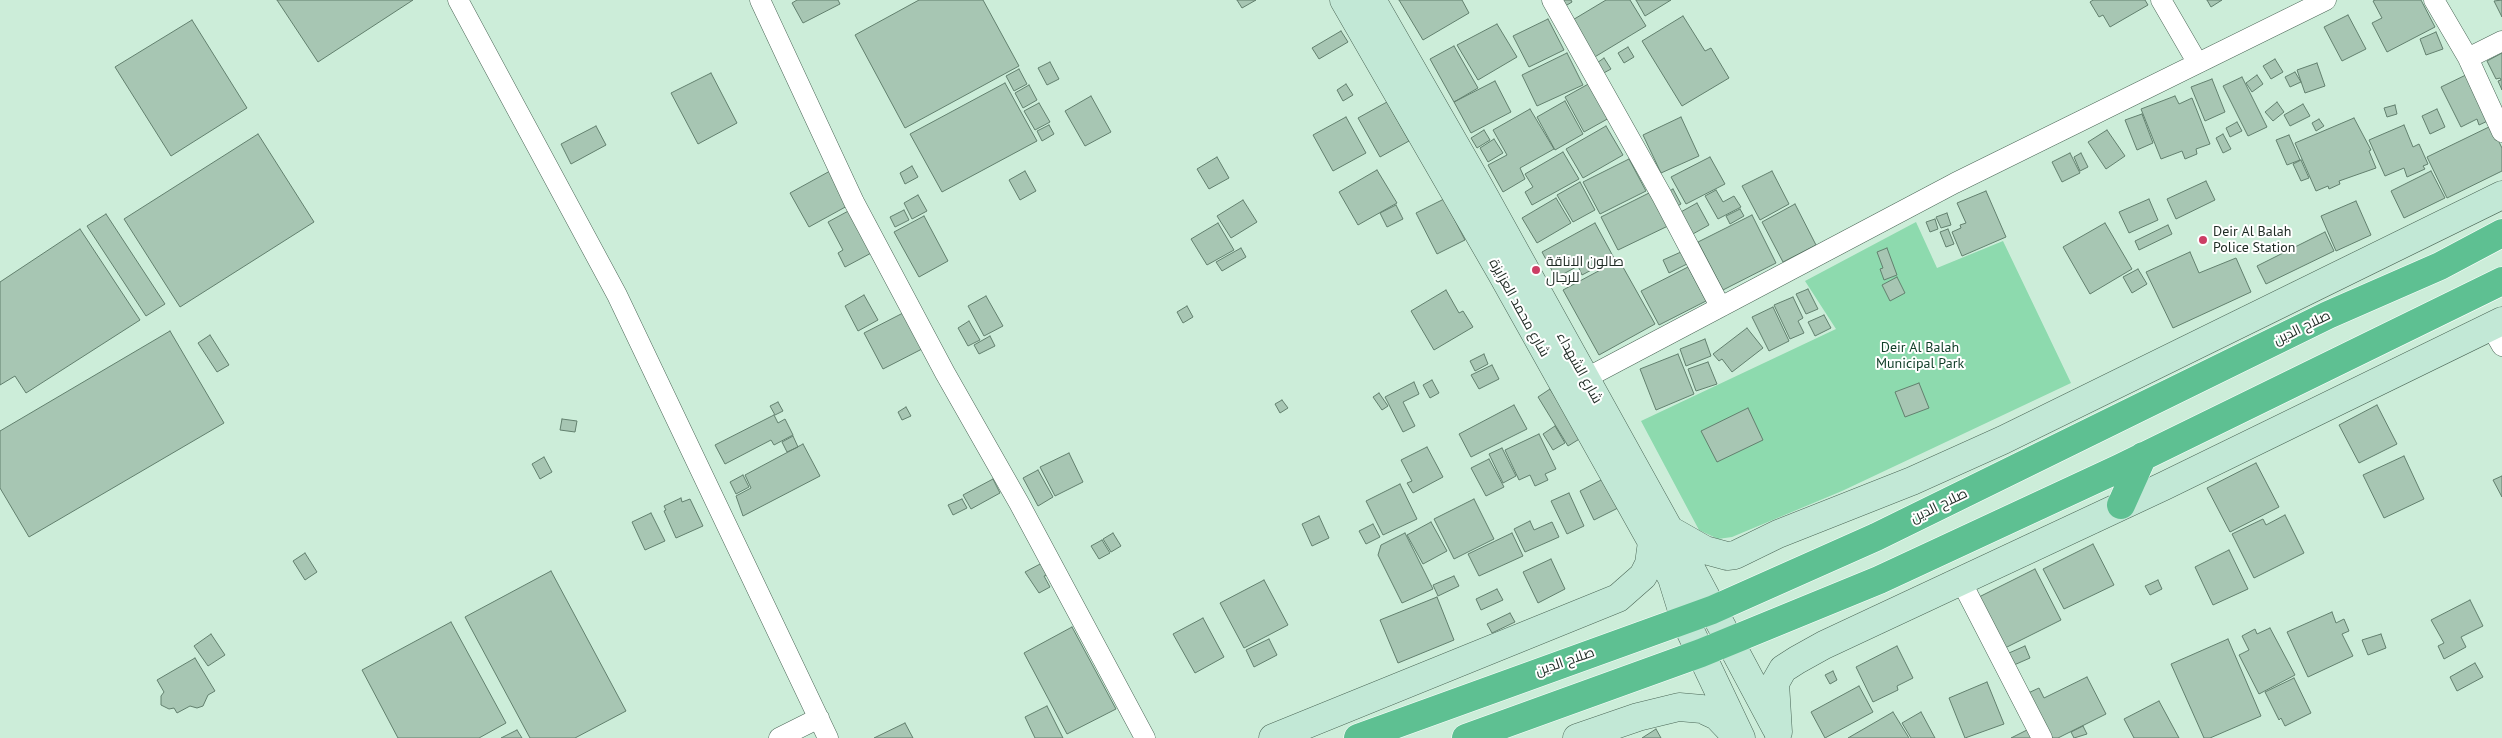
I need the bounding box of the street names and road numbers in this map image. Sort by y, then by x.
street label: شارع محمد العزايزة [1485,256,1553,360]
street label: صلاح الدين [2271,307,2333,349]
street label: شارع الشهداء [1553,330,1605,406]
street label: صلاح الدين [1908,485,1970,527]
street label: صلاح الدين [1533,644,1597,680]

